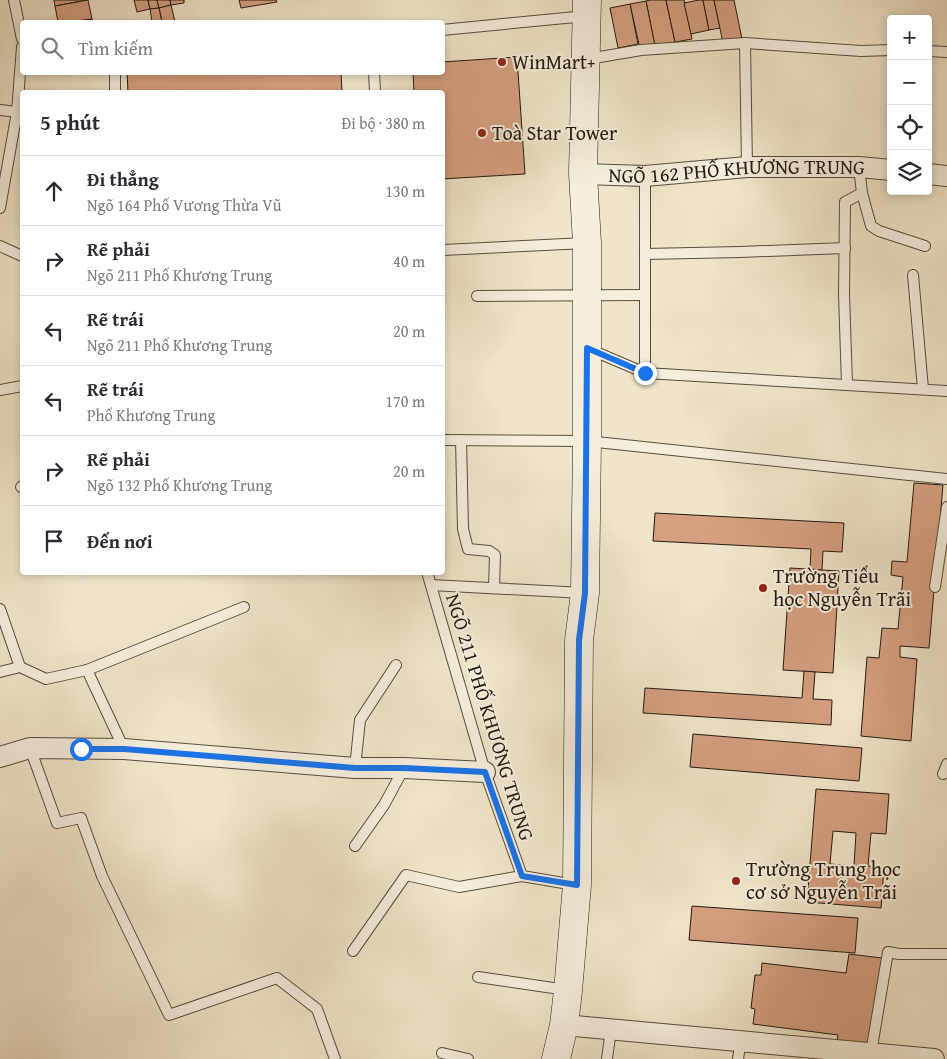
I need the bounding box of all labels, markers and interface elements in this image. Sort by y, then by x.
map controls [887,15,932,195]
button: + [887,15,932,60]
search box [20,20,445,75]
icon: search [38,34,66,62]
text: Tìm kiếm [78,34,153,62]
place label: WinMart+ [512,47,595,76]
marker: WinMart+ [496,56,508,68]
button: − [887,60,932,105]
button: locate [887,105,932,150]
text: 5 phút [40,107,100,138]
text: Đi bộ · 380 m [341,111,425,135]
place label: Toà Star Tower [492,118,617,147]
marker: Toà Star Tower [476,127,488,139]
button: layers [887,150,932,195]
street label: NGÕ 162 PHỐ KHƯƠNG TRUNG [608,152,867,190]
text: Đi thẳng [87,165,159,193]
icon: ahead [40,177,68,205]
text: 130 m [385,179,425,203]
text: Ngõ 164 Phố Vương Thừa Vũ [87,193,281,217]
text: Rẽ phải [87,235,150,263]
icon: right [40,247,68,275]
text: 40 m [393,249,425,273]
text: Ngõ 211 Phố Khương Trung [87,263,272,287]
text: Rẽ trái [87,305,144,333]
icon: left [40,317,68,345]
text: 20 m [393,319,425,343]
text: Ngõ 211 Phố Khương Trung [87,333,272,357]
route end [634,362,657,385]
text: Rẽ trái [87,375,144,403]
icon: left [40,387,68,415]
text: 170 m [385,389,425,413]
text: Phố Khương Trung [87,403,215,427]
text: Rẽ phải [87,445,150,473]
icon: right [40,457,68,485]
text: 20 m [393,459,425,483]
text: Ngõ 132 Phố Khương Trung [87,473,272,497]
icon: arrive [40,527,68,555]
text: Đến nơi [87,527,153,555]
place label: Trường Tiểu học Nguyễn Trãi [773,561,911,613]
marker: Trường Tiểu học Nguyễn Trãi [757,582,769,594]
street label: NGÕ 211 PHỐ KHƯƠNG TRUNG [439,590,542,844]
route start [70,738,93,761]
place label: Trường Trung học cơ sở Nguyễn Trãi [746,854,901,906]
marker: Trường Trung học cơ sở Nguyễn Trãi [730,875,742,887]

